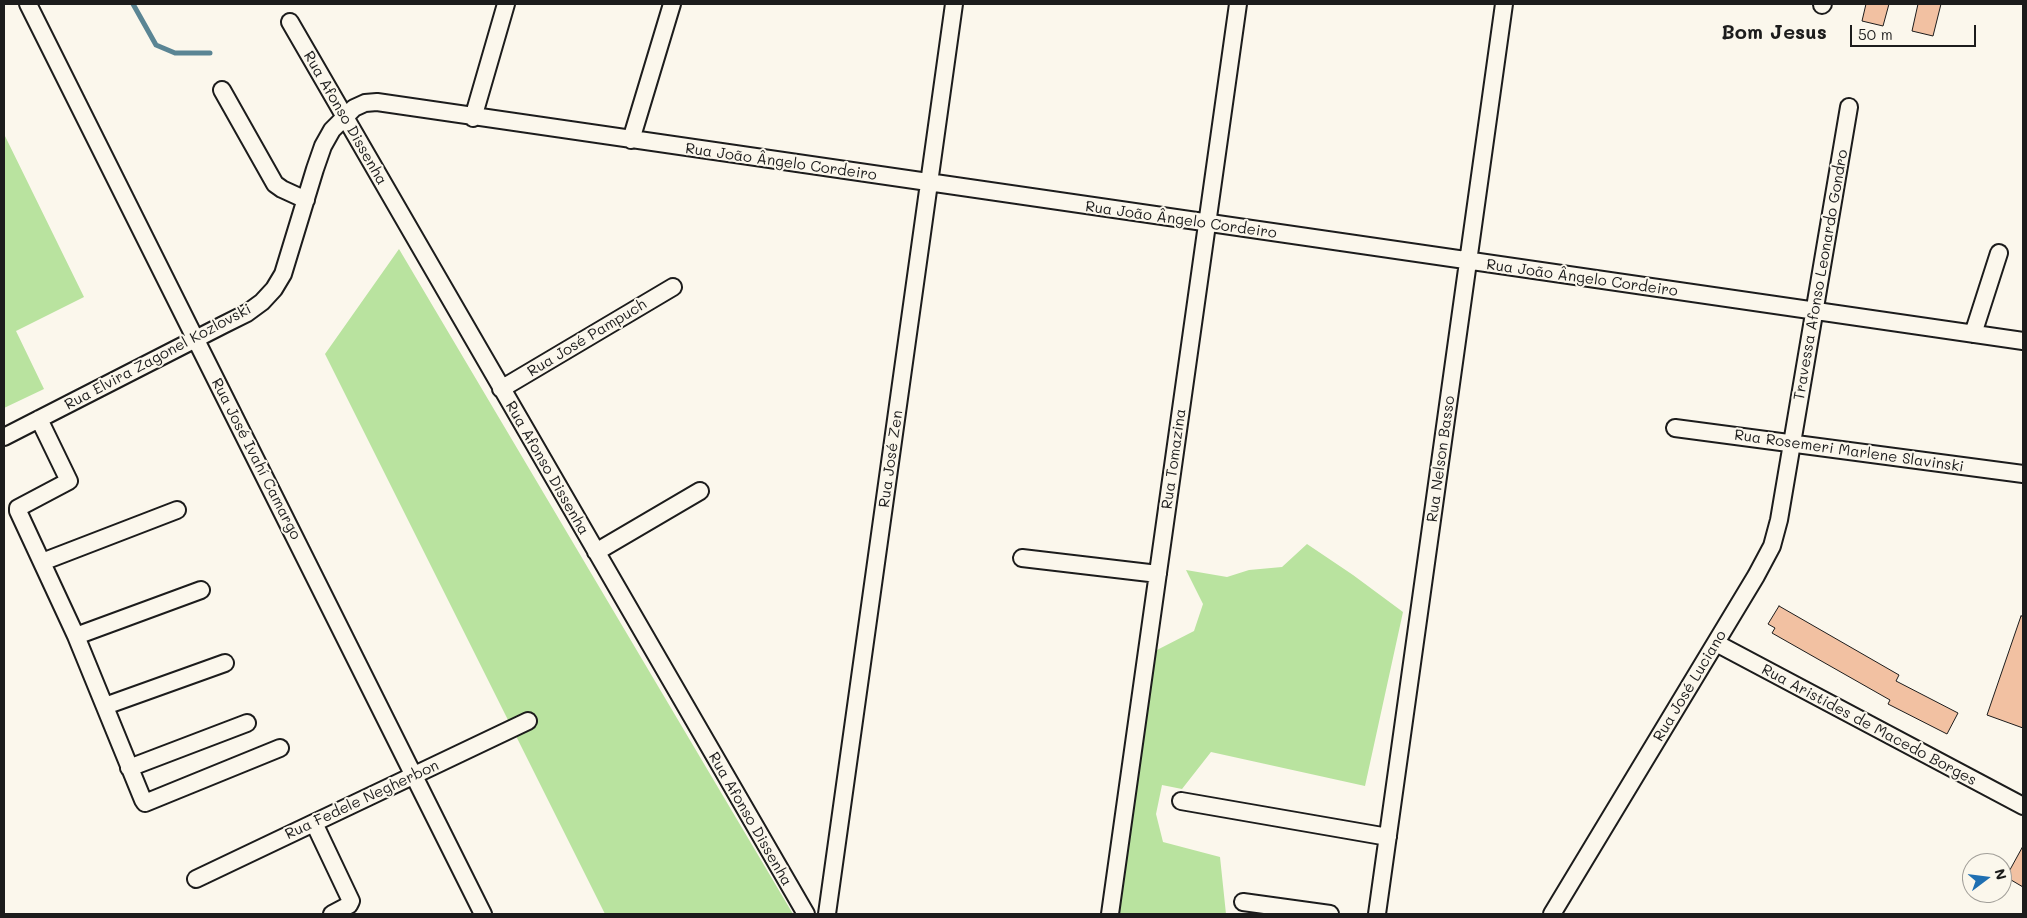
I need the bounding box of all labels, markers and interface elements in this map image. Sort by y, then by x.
scale bar [1852,15,1978,47]
district label: Bom Jesus [1721,21,1827,45]
text: 50 m [1858,24,1893,44]
street label: Rua Afonso Dissenha [299,48,391,188]
street label: Rua João Ângelo Cordeiro [684,140,878,184]
street label: Travessa Afonso Leonardo Gondro [1790,148,1852,402]
street label: Rua João Ângelo Cordeiro [1084,198,1278,242]
street label: Rua João Ângelo Cordeiro [1485,256,1679,300]
street label: Rua José Pampuch [524,295,650,381]
street label: Rua Elvira Zagonel Kozlovski [62,300,254,414]
street label: Rua José Ivahí Camargo [207,375,305,543]
street label: Rua Nelson Basso [1423,395,1459,523]
street label: Rua Afonso Dissenha [501,398,593,538]
street label: Rua Tomazina [1158,408,1190,510]
street label: Rua José Zen [875,409,907,509]
street label: Rua Rosemeri Marlene Slavinski [1733,426,1965,476]
street label: Rua José Luciano [1650,627,1730,745]
street label: Rua Aristides de Macedo Borges [1758,660,1980,790]
street label: Rua Afonso Dissenha [704,749,796,889]
street label: Rua Fedele Negherbon [282,756,442,844]
north arrow [1962,853,2012,903]
text: N [1990,867,2012,882]

